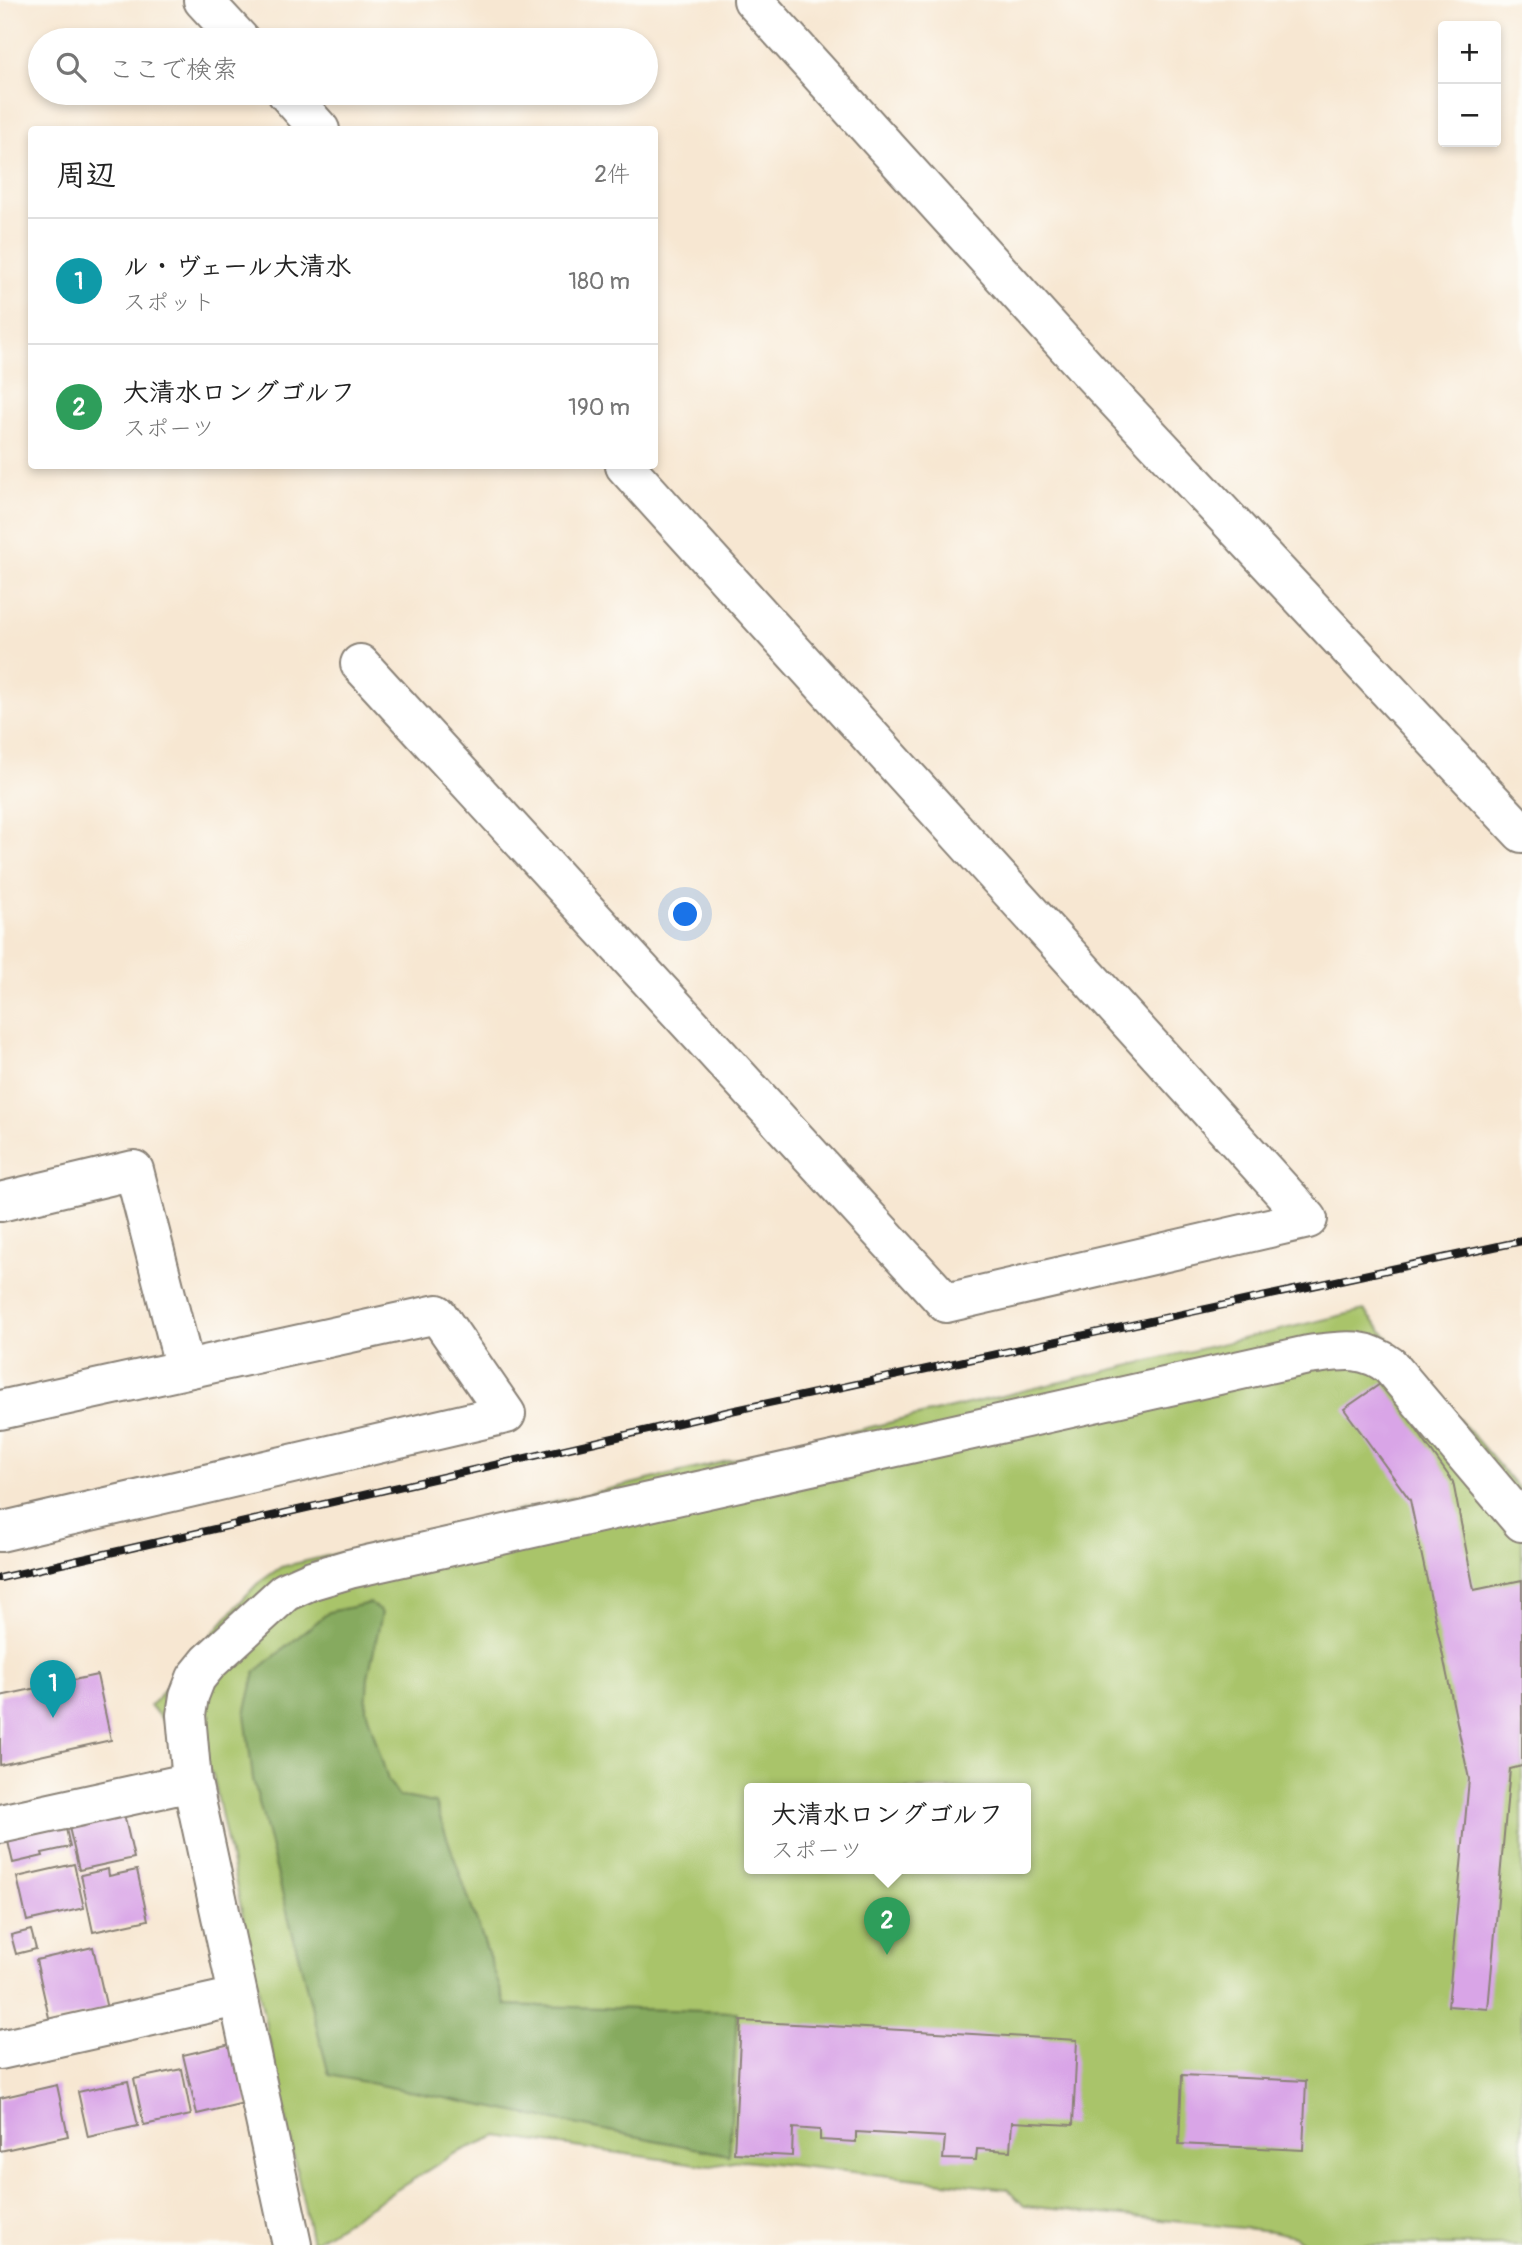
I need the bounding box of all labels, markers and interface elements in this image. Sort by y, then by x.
map controls [1438,21,1501,147]
button: + [1438,21,1501,84]
search box [28,28,658,105]
icon: search [52,48,90,86]
text: ここで検索 [108,54,238,86]
button: − [1438,84,1501,147]
text: 周辺 [56,157,116,194]
text: 2件 [594,160,630,189]
text: ル・ヴェール大清水 [123,251,351,283]
text: 1 [75,267,84,296]
text: 180 m [568,267,630,296]
text: スポット [123,288,215,317]
text: 大清水ロングゴルフ [123,377,356,409]
text: 2 [73,393,85,422]
text: 190 m [568,393,630,422]
text: スポーツ [123,414,215,443]
your location [668,897,702,931]
pin: 1 [30,1660,76,1718]
popup [744,1783,1031,1874]
text: 大清水ロングゴルフ [771,1799,1004,1831]
text: スポーツ [771,1836,863,1865]
pin: 2 [864,1897,910,1955]

